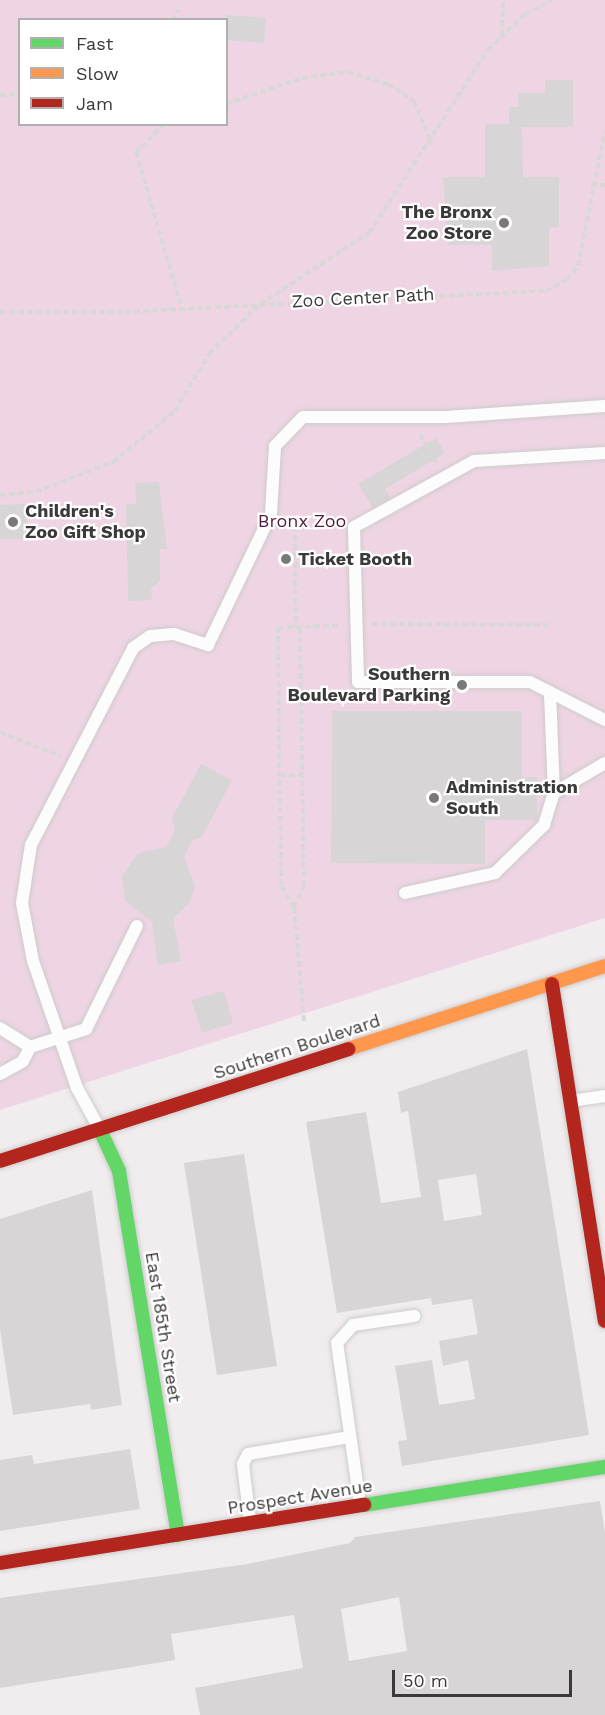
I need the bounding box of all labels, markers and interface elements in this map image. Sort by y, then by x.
legend [18,18,228,126]
text: Fast [76,33,113,54]
text: Slow [76,63,119,84]
text: Jam [76,93,113,114]
place label: The Bronx Zoo Store [401,202,492,244]
marker: The Bronx Zoo Store [497,216,511,230]
street label: Zoo Center Path [291,283,435,313]
place label: Children's Zoo Gift Shop [25,501,146,544]
park label: Bronx Zoo [258,510,346,532]
marker: Children's Zoo Gift Shop [6,515,20,529]
place label: Ticket Booth [298,548,412,570]
marker: Ticket Booth [279,552,293,566]
place label: Southern Boulevard Parking [288,664,450,706]
marker: Southern Boulevard Parking [455,678,469,692]
place label: Administration South [446,777,578,820]
marker: Administration South [427,791,441,805]
street label: Southern Boulevard [211,1010,383,1084]
street label: East 185th Street [140,1250,186,1404]
street label: Prospect Avenue [226,1475,374,1519]
scale bar [395,1658,575,1696]
text: 50 m [403,1670,448,1691]

